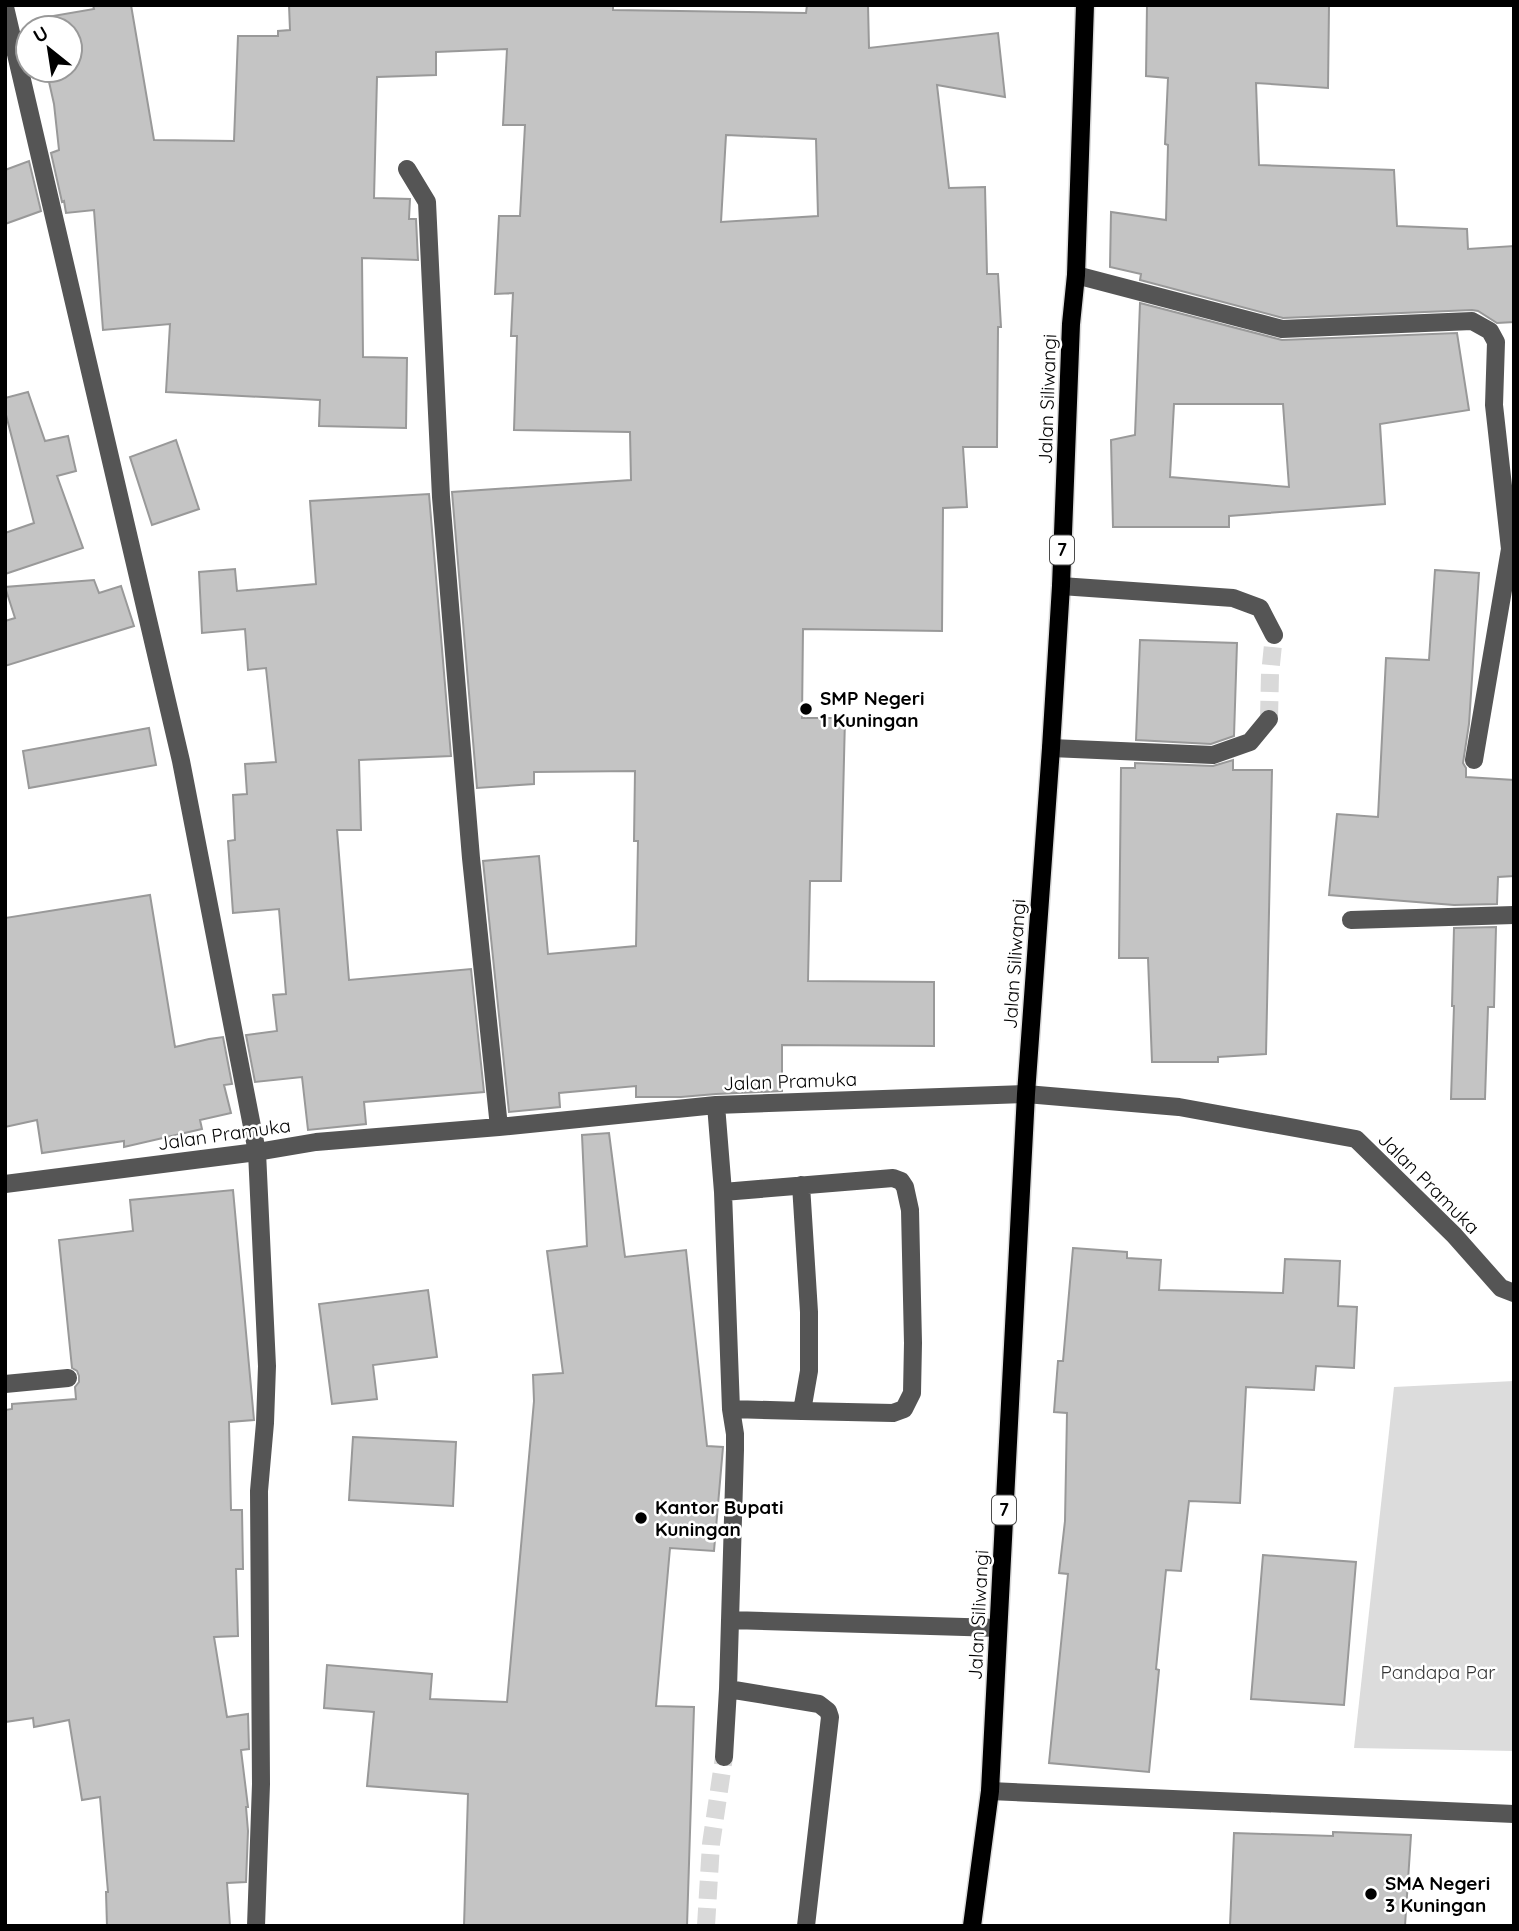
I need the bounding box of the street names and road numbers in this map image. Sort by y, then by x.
street label: Jalan Siliwangi [1033,333,1061,465]
road number: 7 [1050,536,1074,564]
street label: Jalan Siliwangi [997,898,1031,1030]
street label: Jalan Pramuka [723,1067,857,1095]
street label: Jalan Pramuka [156,1113,292,1155]
street label: Jalan Pramuka [1373,1127,1485,1239]
road number: 7 [992,1496,1016,1525]
street label: Jalan Siliwangi [963,1549,993,1681]

